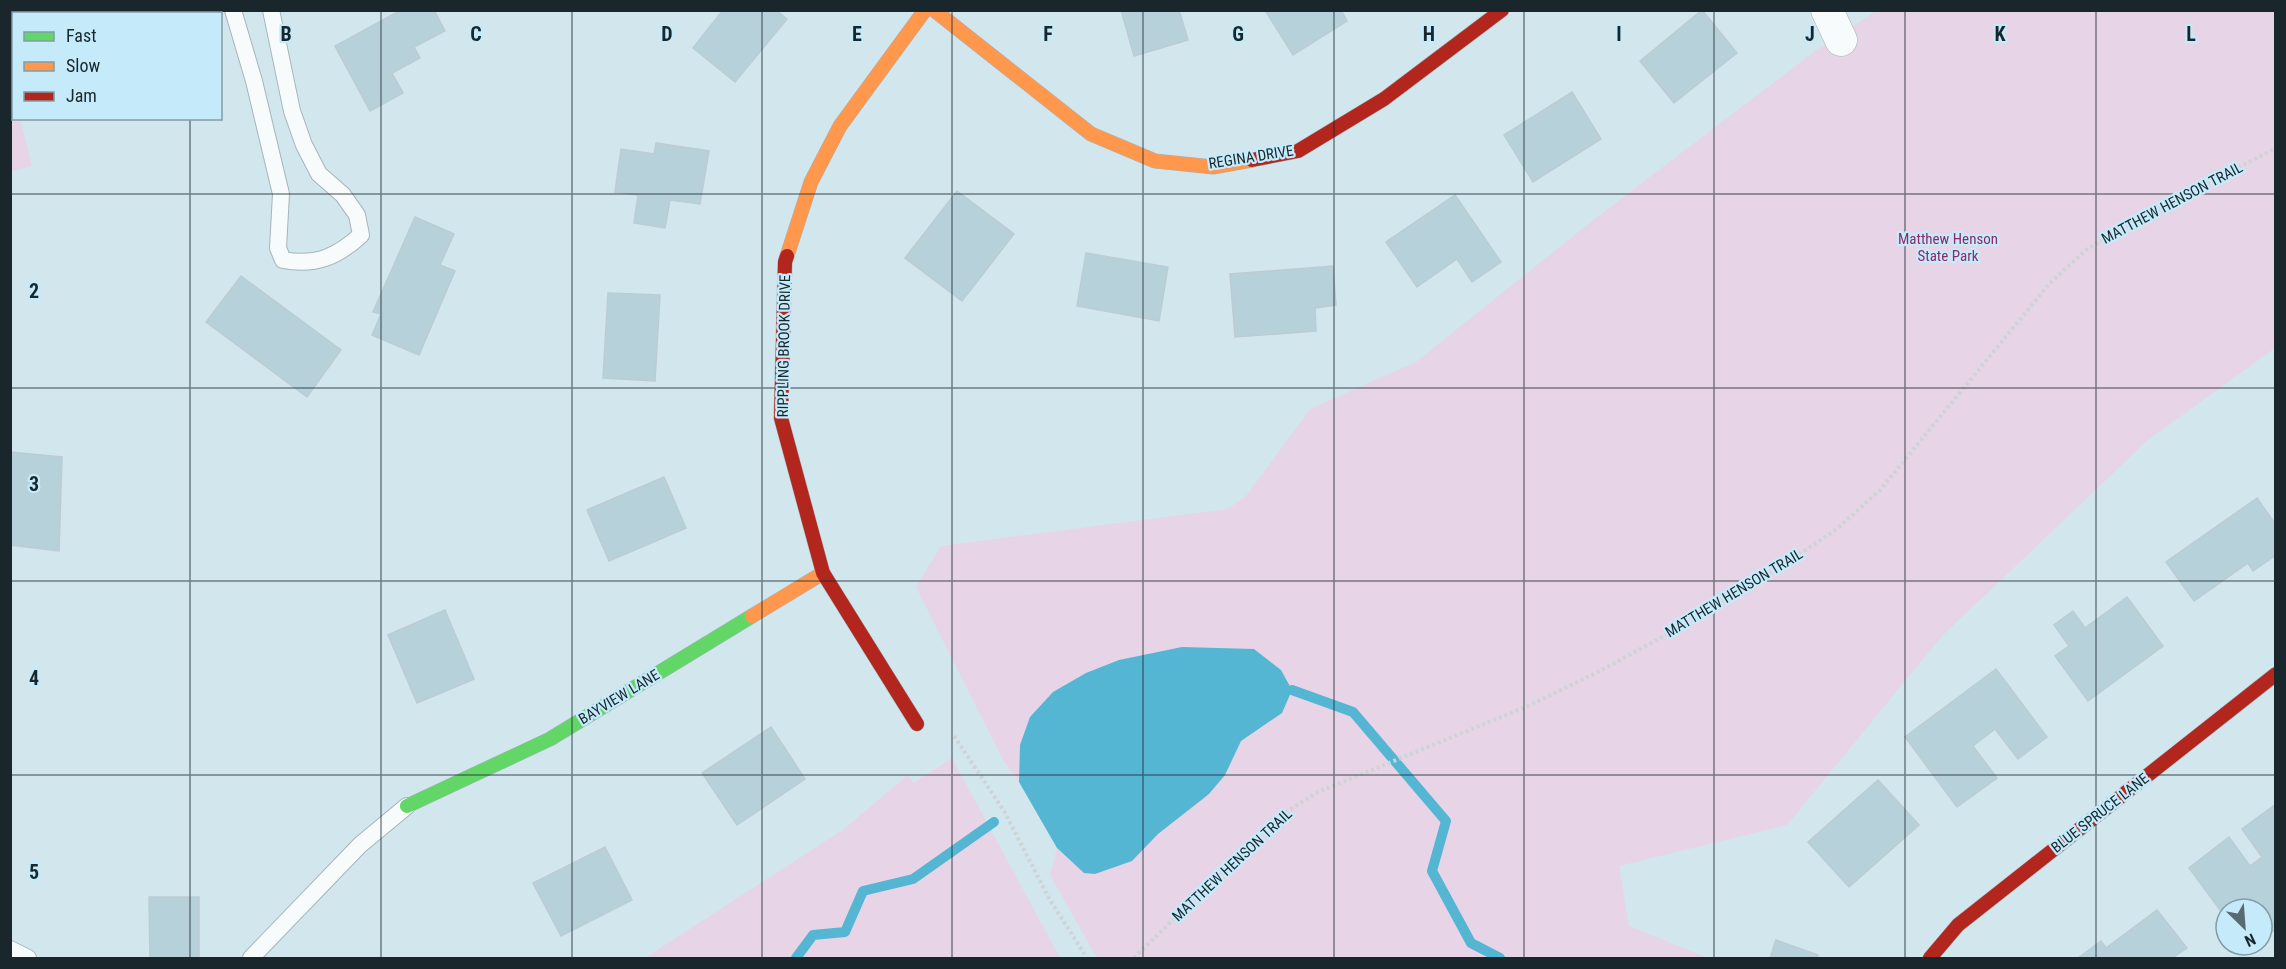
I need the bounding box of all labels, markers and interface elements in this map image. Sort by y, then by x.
legend [12,12,222,120]
text: B [280,22,292,46]
text: C [470,22,482,46]
text: D [661,22,673,46]
text: E [852,22,862,46]
text: F [1043,22,1053,46]
text: G [1232,22,1244,46]
text: H [1423,22,1435,46]
text: I [1616,22,1622,46]
text: J [1805,22,1815,46]
text: K [1994,22,2006,46]
text: L [2186,22,2196,46]
text: Fast [66,25,97,46]
text: Slow [66,55,101,76]
text: Jam [66,85,97,106]
street label: REGINA DRIVE [1207,141,1295,173]
street label: MATTHEW HENSON TRAIL [2098,158,2246,248]
park label: Matthew Henson State Park [1898,230,1998,265]
street label: RIPPLING BROOK DRIVE [774,274,794,418]
text: 2 [29,279,39,303]
text: 3 [29,472,39,496]
street label: MATTHEW HENSON TRAIL [1662,545,1806,641]
text: 4 [29,666,39,690]
street label: BAYVIEW LANE [575,666,663,728]
street label: BLUE SPRUCE LANE [2048,769,2152,857]
street label: MATTHEW HENSON TRAIL [1168,805,1296,925]
text: 5 [29,860,39,884]
north arrow [2214,897,2274,957]
text: N [2242,929,2259,951]

